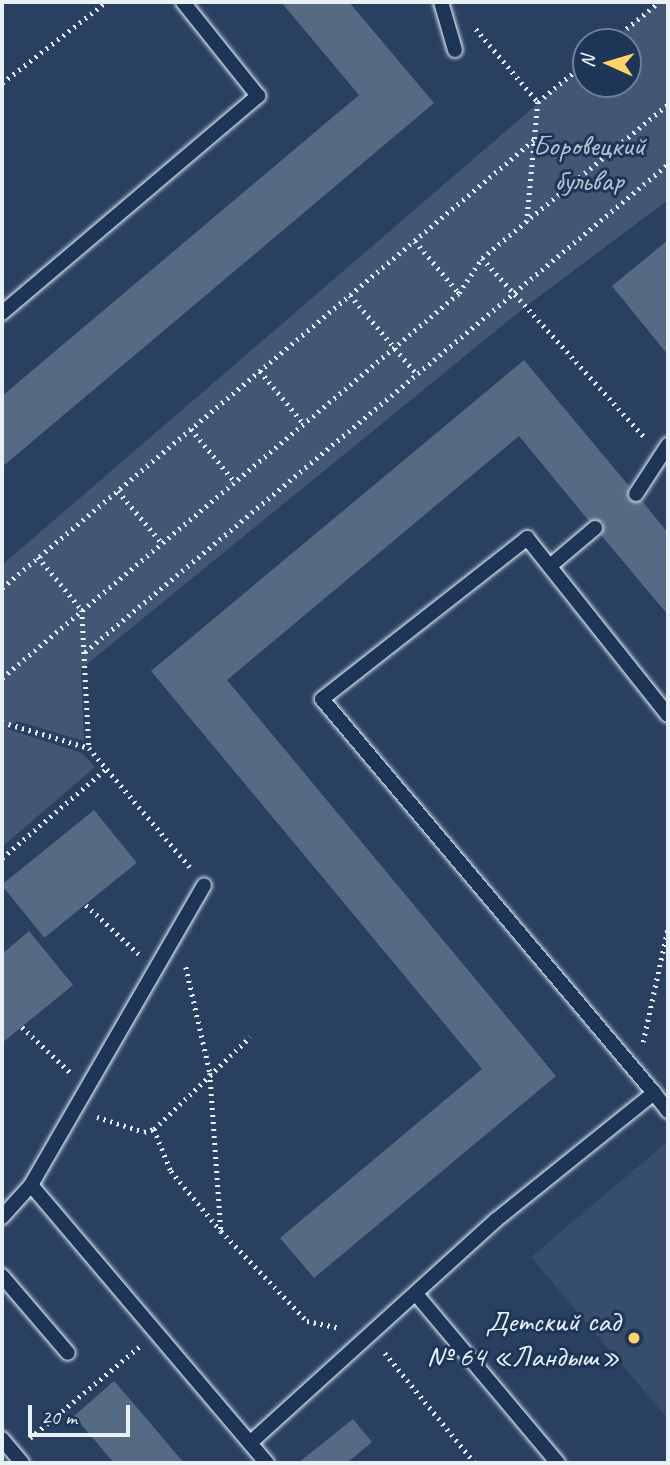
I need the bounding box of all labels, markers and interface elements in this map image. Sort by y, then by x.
north arrow [572,28,642,98]
text: N [576,55,600,68]
park label: Боровецкий бульвар [533,127,645,198]
place label: Детский сад № 64 «Ландыш» [426,1303,620,1374]
marker: Детский сад № 64 «Ландыш» [626,1330,642,1346]
scale bar [32,1392,133,1436]
text: 20 m [41,1404,77,1430]

